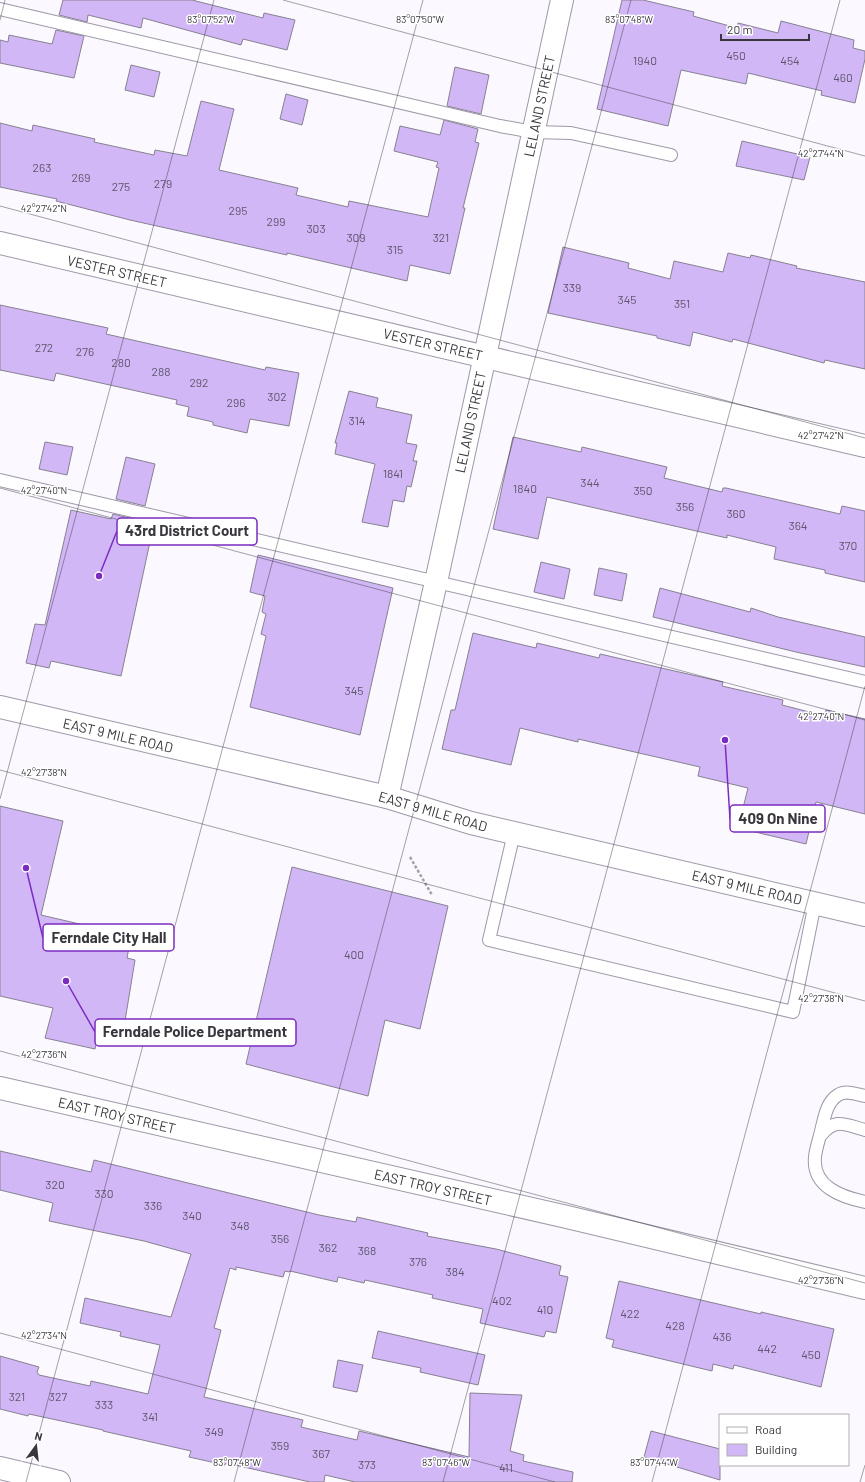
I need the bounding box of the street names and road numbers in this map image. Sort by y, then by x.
street label: LELAND STREET [520,54,558,158]
street label: VESTER STREET [66,251,168,291]
street label: VESTER STREET [382,324,484,364]
street label: LELAND STREET [451,370,489,474]
street label: EAST 9 MILE ROAD [61,714,175,756]
street label: EAST 9 MILE ROAD [377,787,489,835]
street label: EAST 9 MILE ROAD [690,866,804,908]
street label: EAST TROY STREET [56,1093,178,1137]
street label: EAST TROY STREET [372,1165,494,1209]

